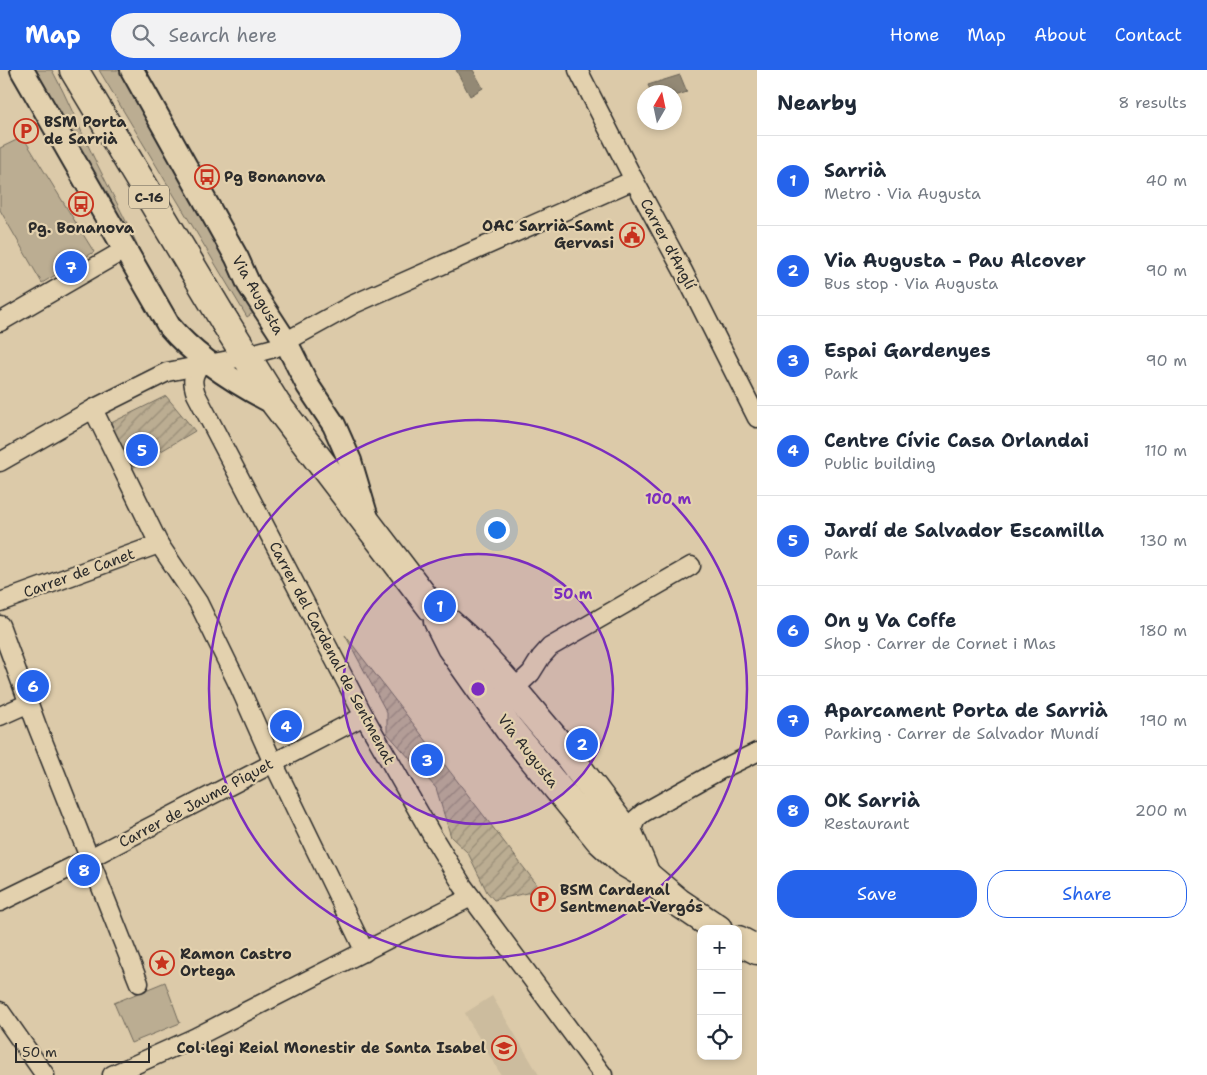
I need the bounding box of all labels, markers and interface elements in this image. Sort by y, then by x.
search box [111,13,461,58]
text: Map [25,19,81,51]
icon: search [129,21,157,49]
text: Search here [169,23,277,48]
text: Home [890,23,939,47]
text: Map [967,23,1006,47]
text: About [1034,23,1087,47]
text: Contact [1115,23,1182,47]
north arrow [637,85,682,130]
text: Nearby [777,89,857,117]
text: 8 results [1118,92,1187,113]
place label: BSM Porta de Sarrià [44,112,127,149]
parking icon: BSM Porta de Sarrià [13,118,39,144]
text: Sarrià [824,158,886,183]
bus stop icon: Pg Bonanova [194,164,220,190]
place label: Pg Bonanova [224,167,326,187]
text: 1 [789,170,797,191]
text: 40 m [1145,170,1187,191]
text: Metro · Via Augusta [824,183,981,204]
road number: C-16 [129,185,169,208]
bus stop icon: Pg. Bonanova [68,191,94,217]
street label: Carrer d'Anglí [636,195,701,294]
place label: OAC Sarrià-Samt Gervasi [482,216,614,253]
place label: Pg. Bonanova [28,218,135,238]
public building icon: OAC Sarrià-Samt Gervasi [619,222,645,248]
pin: 7 [55,248,87,286]
text: Via Augusta - Pau Alcover [824,248,1086,273]
street label: Via Augusta [227,252,289,339]
text: 2 [787,260,799,281]
text: 90 m [1146,260,1187,281]
text: Bus stop · Via Augusta [824,273,998,294]
text: Espai Gardenyes [824,338,991,363]
text: 3 [787,350,799,371]
text: 90 m [1146,350,1187,371]
text: Park [824,363,858,384]
text: Centre Cívic Casa Orlandai [824,428,1089,453]
pin: 5 [126,431,158,469]
text: 4 [787,440,799,461]
text: 110 m [1144,440,1187,461]
text: Public building [824,453,936,474]
text: 100 m [645,489,691,509]
your location [484,517,510,543]
text: Jardí de Salvador Escamilla [824,518,1104,543]
text: 5 [788,530,798,551]
text: 130 m [1140,530,1187,551]
street label: Carrer del Cardenal de Sentmenat [264,538,400,768]
text: Park [824,543,858,564]
street label: Carrer de Canet [21,544,137,602]
text: 50 m [554,584,593,604]
pin: 1 [424,587,456,625]
text: On y Va Coffe [824,608,956,633]
text: 6 [787,620,799,641]
text: 180 m [1139,620,1187,641]
text: Shop · Carrer de Cornet i Mas [824,633,1056,654]
pin: 6 [17,667,49,705]
centre of rings [469,680,487,698]
text: Aparcament Porta de Sarrià [824,698,1108,723]
pin: 4 [270,707,302,745]
street label: Via Augusta [493,710,563,792]
text: 7 [787,710,799,731]
text: 190 m [1140,710,1187,731]
text: Parking · Carrer de Salvador Mundí [824,723,1099,744]
pin: 2 [566,725,598,763]
pin: 3 [411,741,443,779]
street label: Carrer de Jaume Piquet [115,754,277,852]
text: OK Sarrià [824,788,920,813]
text: 8 [787,800,799,821]
text: 200 m [1135,800,1187,821]
text: Restaurant [824,813,910,834]
pin: 8 [68,851,100,889]
button: Save [777,870,977,918]
button: Share [987,870,1187,918]
place label: BSM Cardenal Sentmenat-Vergós [560,880,703,917]
parking icon: BSM Cardenal Sentmenat-Vergós [530,886,556,912]
map controls [697,925,742,1060]
button: + [697,925,742,970]
place label: Ramon Castro Ortega [180,944,292,981]
place icon: Ramon Castro Ortega [149,950,175,976]
button: − [697,970,742,1015]
button: locate [697,1015,742,1060]
school or university icon: Col·legi Reial Monestir de Santa Isabel [491,1035,517,1061]
place label: Col·legi Reial Monestir de Santa Isabel [177,1038,486,1058]
scale bar [15,1040,150,1063]
text: 50 m [22,1043,57,1061]

